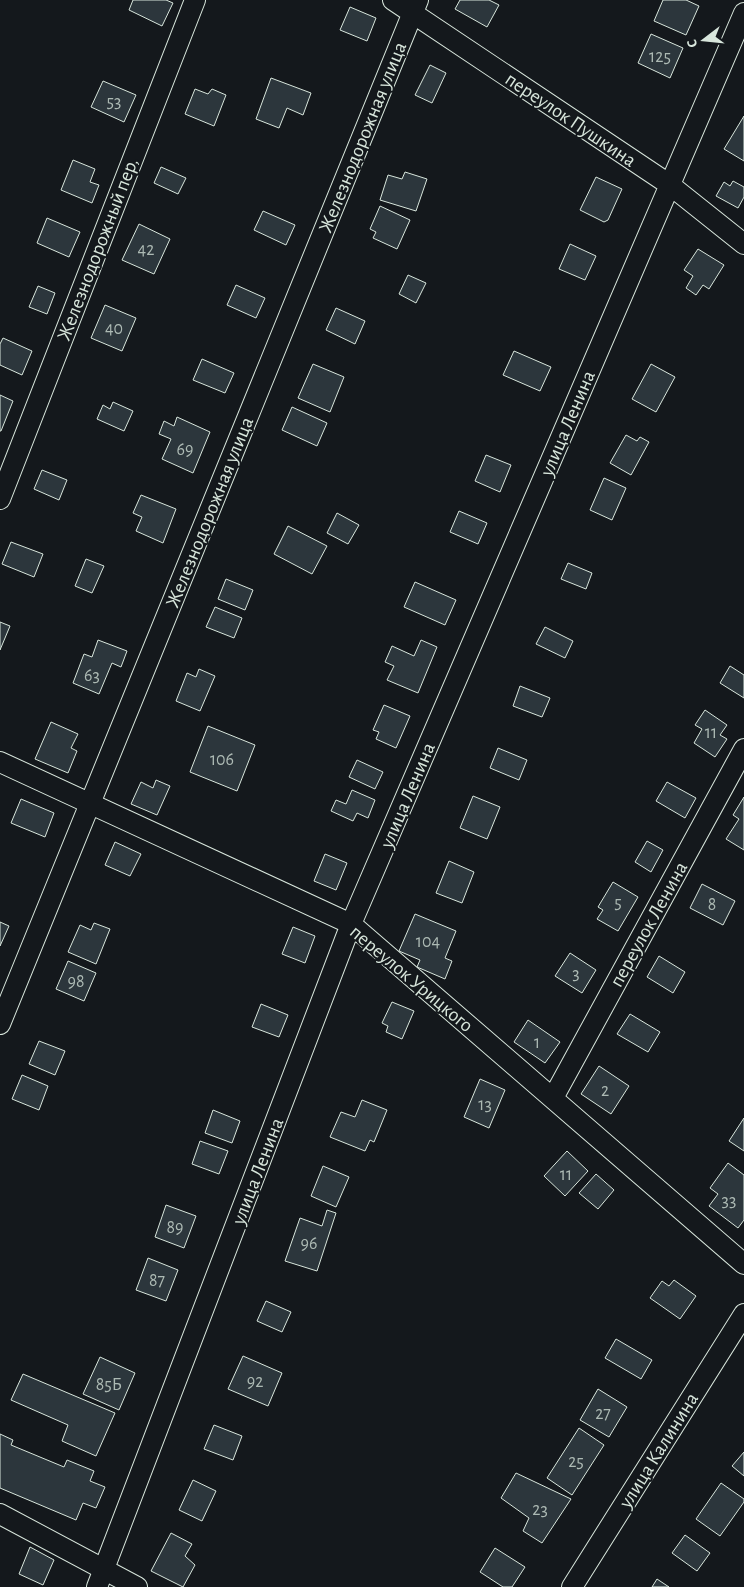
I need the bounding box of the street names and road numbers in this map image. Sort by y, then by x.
street label: Железнодорожная улица [315,39,410,236]
street label: переулок Пушкина [501,69,639,171]
street label: Железнодорожный пер, [54,155,142,343]
street label: улица Ленина [536,368,599,480]
street label: Железнодорожная улица [162,414,257,611]
street label: улица Ленина [376,740,439,852]
street label: переулок Ленина [606,859,692,990]
street label: переулок Урицкого [346,922,477,1036]
street label: улица Ленина [228,1115,287,1228]
street label: улица Калинина [615,1389,702,1513]

